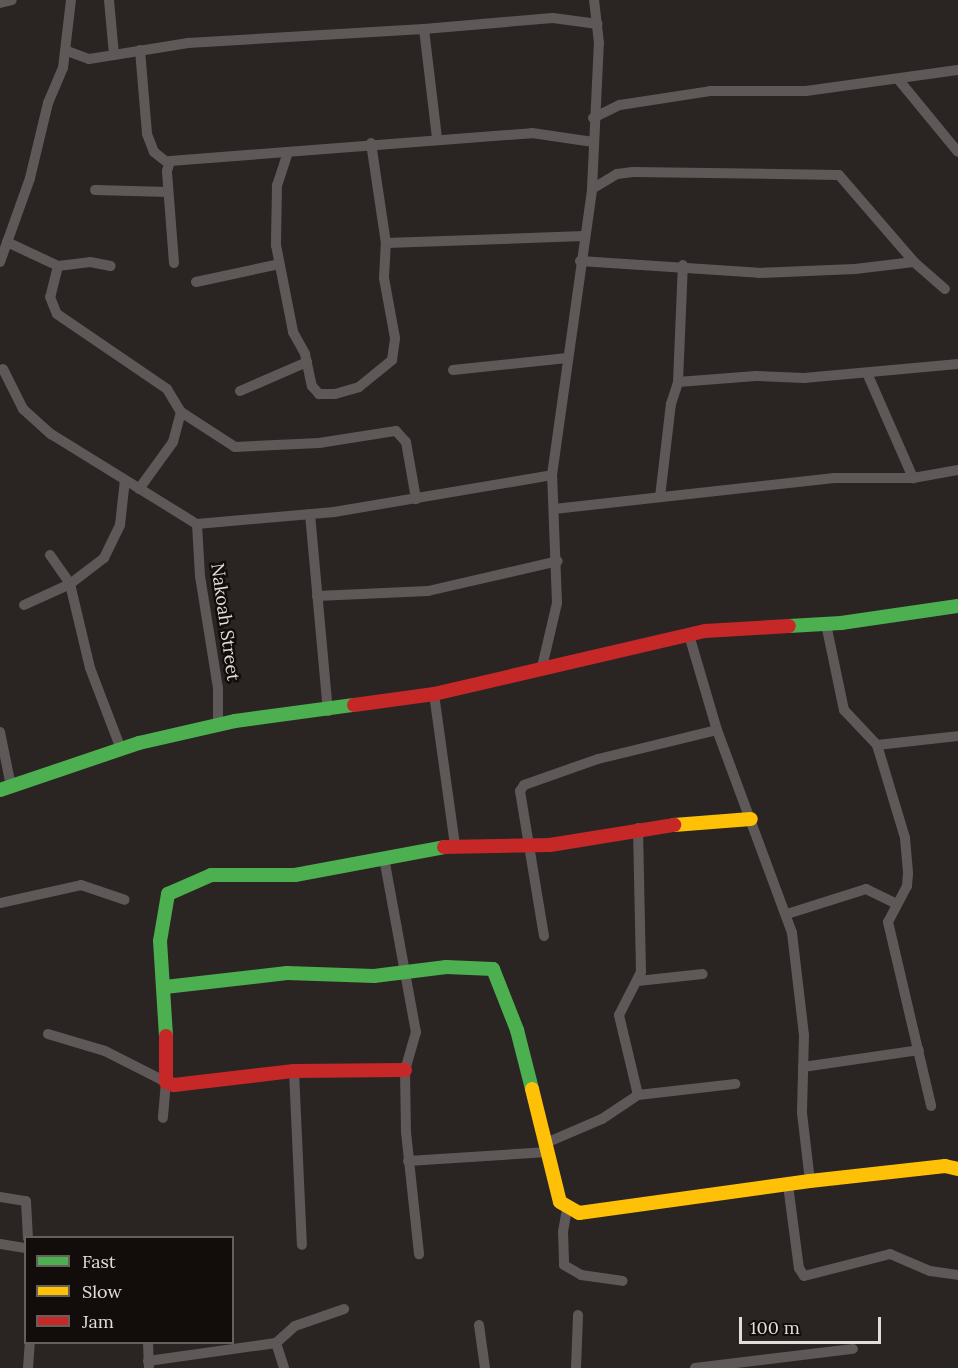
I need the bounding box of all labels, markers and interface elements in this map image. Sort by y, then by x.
street label: Nakoah Street [206,562,244,682]
legend [24,1236,234,1344]
text: Fast [82,1250,116,1273]
text: Slow [82,1280,122,1303]
scale bar [742,1305,884,1343]
text: Jam [82,1310,114,1333]
text: 100 m [750,1316,800,1339]

